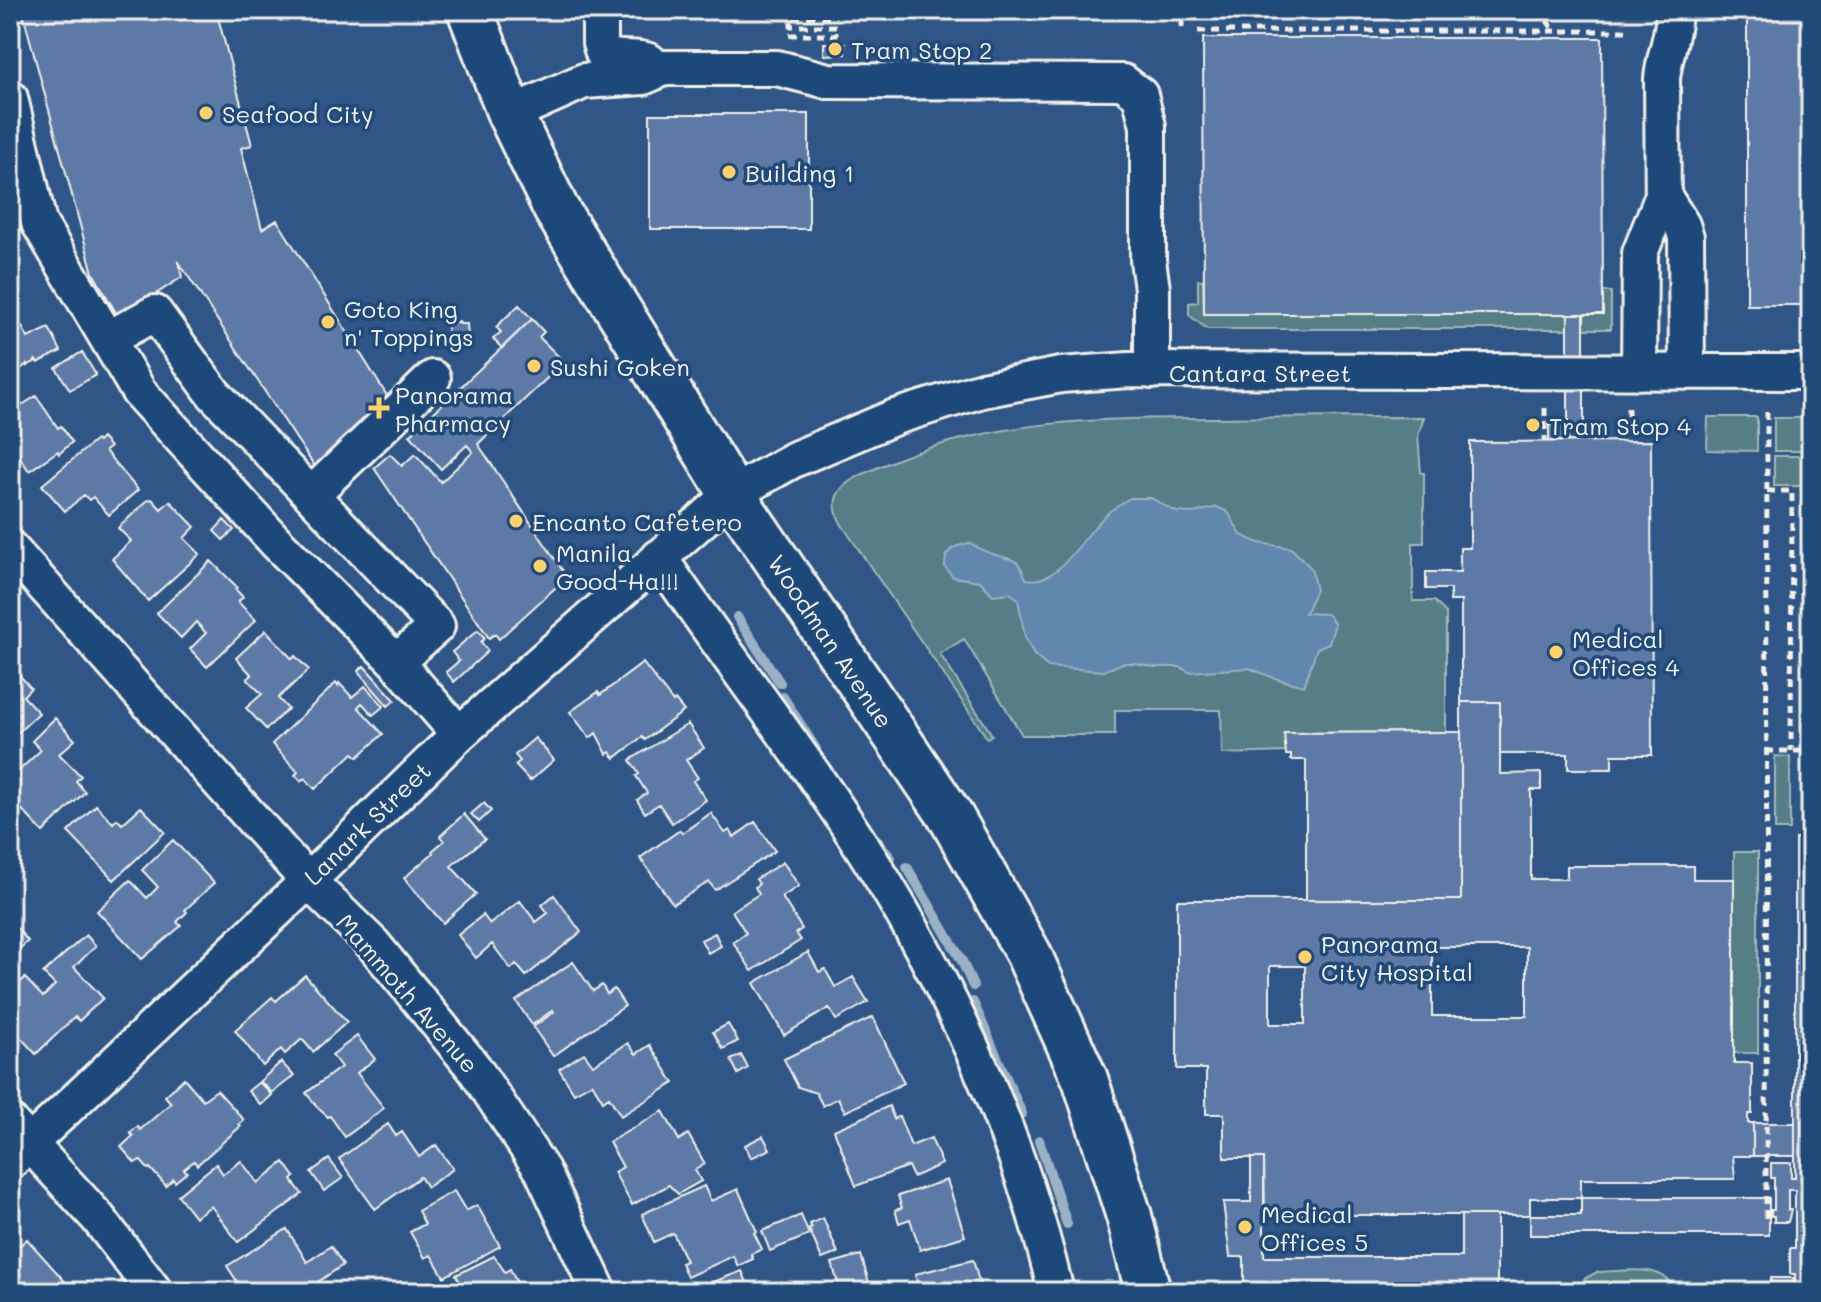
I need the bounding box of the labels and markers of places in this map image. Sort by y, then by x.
place label: Tram Stop 2 [851,34,992,65]
marker: Tram Stop 2 [826,40,844,58]
place label: Seafood City [222,98,374,129]
marker: Seafood City [197,104,215,122]
place label: Building 1 [745,157,855,188]
marker: Building 1 [720,163,738,181]
place label: Goto King n' Toppings [344,293,474,352]
marker: Goto King n' Toppings [319,313,337,331]
place label: Sushi Goken [550,351,690,382]
marker: Sushi Goken [525,357,543,375]
place label: Panorama Pharmacy [395,379,513,438]
marker: Panorama Pharmacy [370,399,388,417]
place label: Tram Stop 4 [1549,410,1691,441]
marker: Tram Stop 4 [1524,416,1542,434]
place label: Encanto Cafetero [532,506,742,537]
marker: Encanto Cafetero [507,512,525,530]
place label: Manila Good-Ha!!! [556,537,679,596]
marker: Manila Good-Ha!!! [531,557,549,575]
place label: Medical Offices 4 [1572,623,1679,682]
marker: Medical Offices 4 [1547,643,1565,661]
place label: Panorama City Hospital [1321,928,1473,987]
marker: Panorama City Hospital [1296,948,1314,966]
place label: Medical Offices 5 [1261,1198,1368,1257]
marker: Medical Offices 5 [1236,1218,1254,1236]

